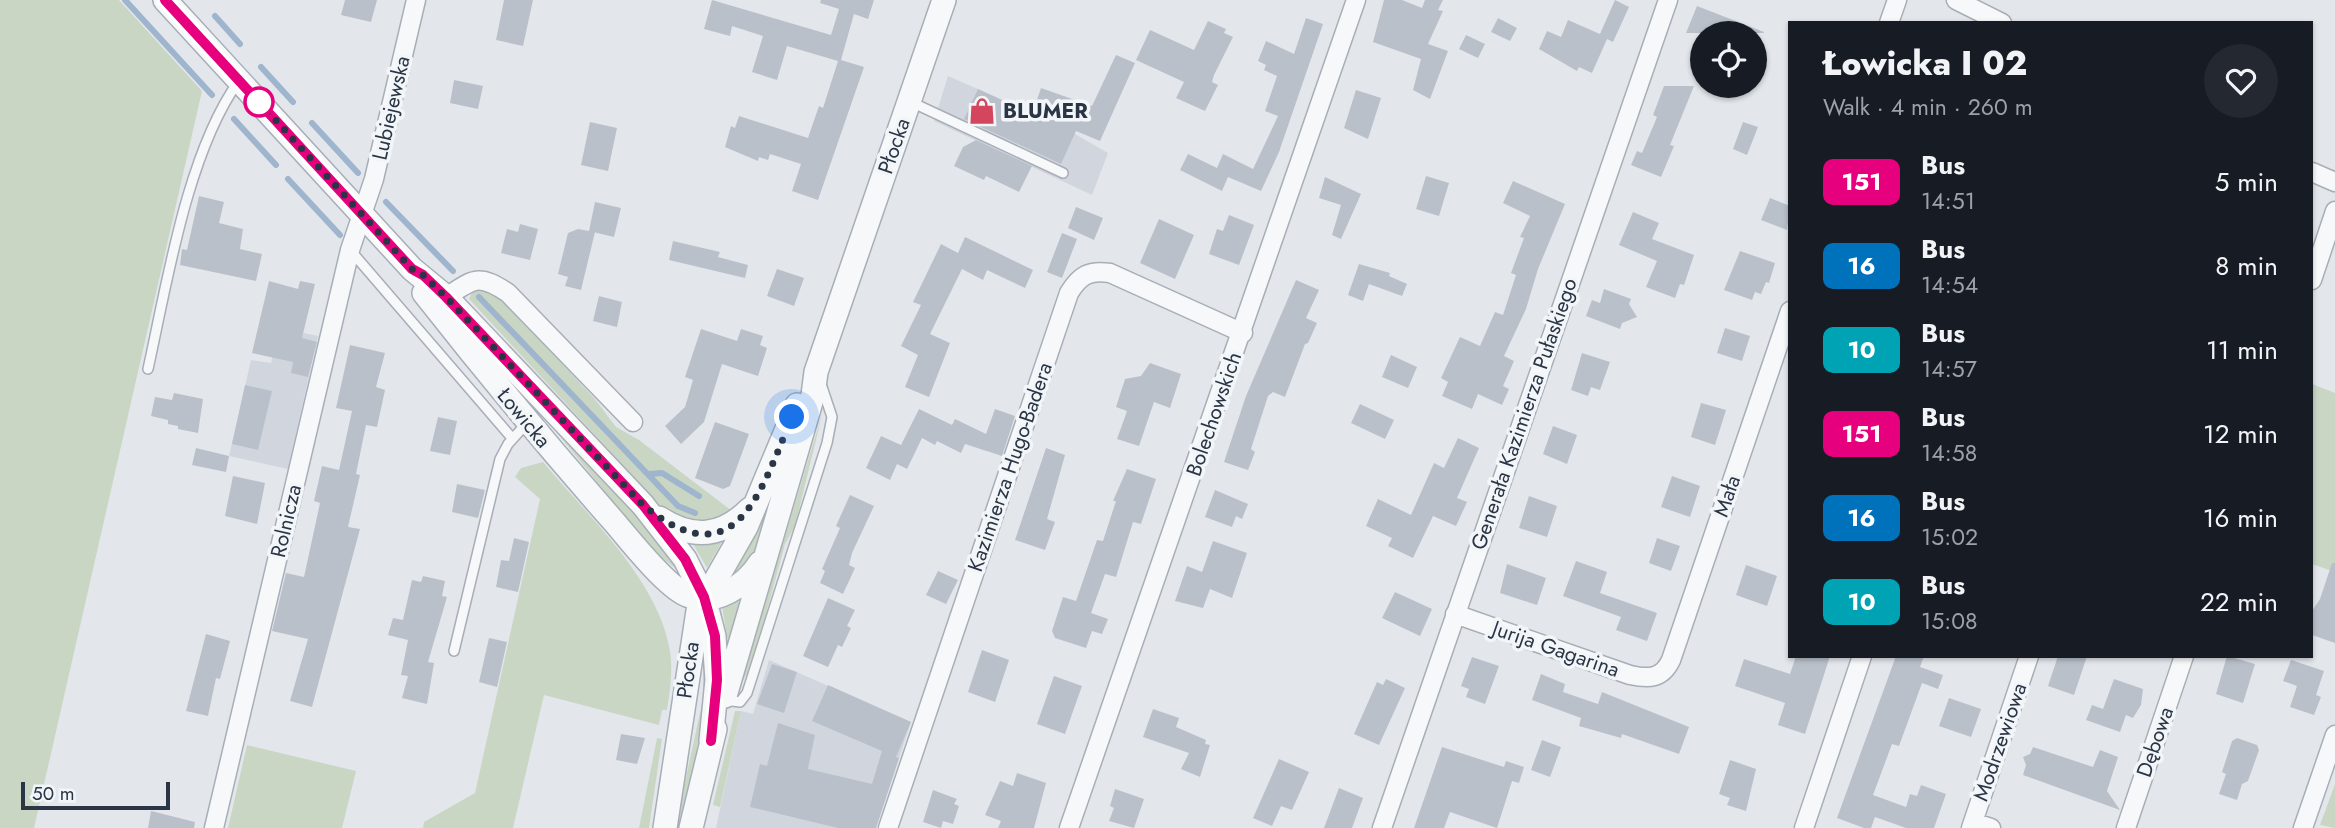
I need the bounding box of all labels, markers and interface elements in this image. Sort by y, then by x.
map controls [1690,21,1767,98]
button: locate [1690,21,1767,98]
text: Łowicka I 02 [1823,40,2027,87]
button: heart [2204,44,2278,118]
street label: Lubiejewska [364,53,418,163]
unlabelled marker [244,87,274,117]
text: Walk · 4 min · 260 m [1823,90,2033,124]
shop icon: BLUMER [967,96,997,126]
place label: BLUMER [1003,96,1088,126]
street label: Płocka [871,114,917,178]
text: Bus [1921,146,1965,184]
text: 5 min [2215,163,2278,201]
text: 151 [1842,164,1881,199]
text: 14:51 [1921,184,1975,218]
text: Bus [1921,230,1965,268]
text: 8 min [2215,247,2278,285]
text: 16 [1847,248,1876,283]
text: 14:54 [1921,268,1978,302]
street label: Generała Kazimierza Pułaskiego [1463,274,1585,554]
text: Bus [1921,314,1965,352]
text: 11 min [2206,331,2278,369]
text: 10 [1847,332,1876,367]
street label: Bolechowskich [1179,348,1249,480]
text: 14:57 [1921,352,1977,386]
street label: Kazimierza Hugo-Badera [960,358,1060,576]
street label: Łowicka [489,381,558,454]
text: Bus [1921,398,1965,436]
your location [774,399,809,434]
text: 12 min [2203,415,2278,453]
text: 151 [1842,416,1881,451]
text: 14:58 [1921,436,1977,470]
street label: Mała [1706,471,1748,521]
street label: Rolnicza [263,481,309,561]
text: Bus [1921,482,1965,520]
text: 16 min [2203,499,2278,537]
text: 16 [1847,500,1876,535]
text: 15:02 [1921,520,1978,554]
text: Bus [1921,566,1965,604]
text: 22 min [2200,583,2278,621]
text: 10 [1847,584,1876,619]
text: 15:08 [1921,604,1978,638]
street label: Jurija Gagarina [1486,612,1624,685]
street label: Płocka [669,640,707,700]
street label: Modrzewiowa [1966,679,2034,805]
street label: Dębowa [2129,703,2181,781]
scale bar [21,779,170,811]
text: 50 m [32,780,75,807]

